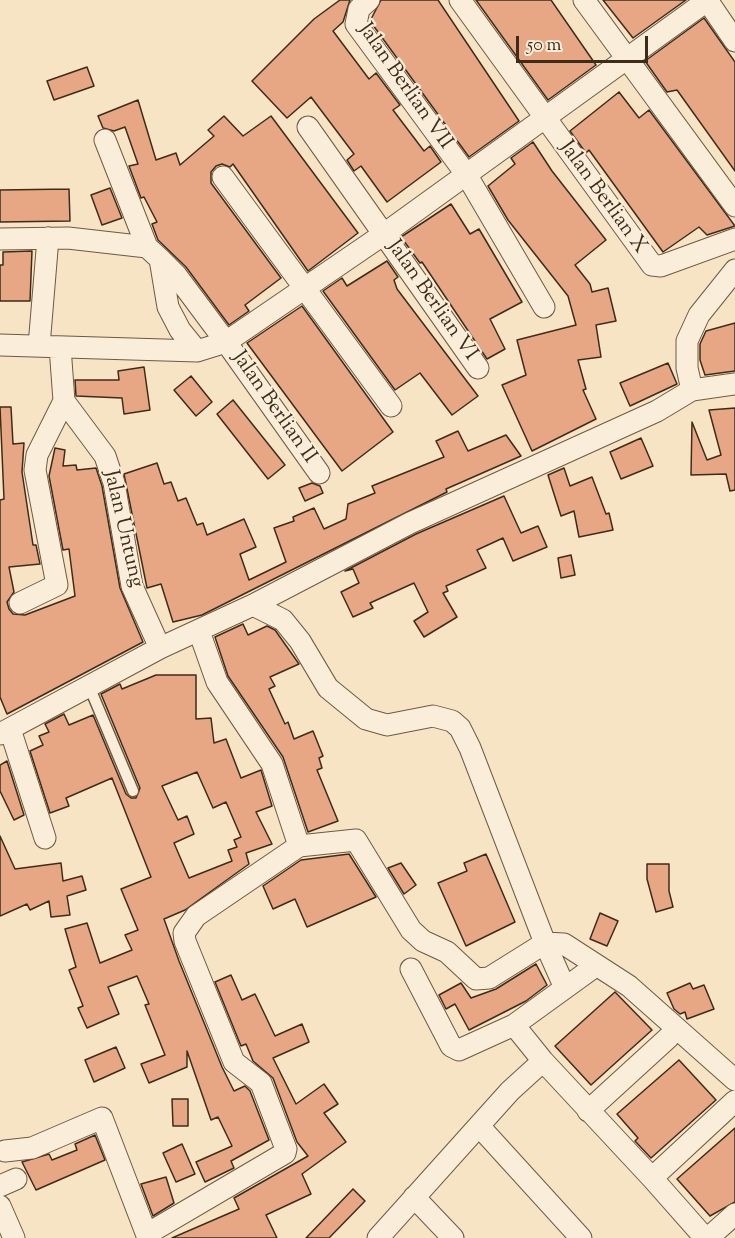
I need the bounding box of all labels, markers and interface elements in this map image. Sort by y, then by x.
street label: Jalan Berlian VII [351,19,457,155]
scale bar [519,24,651,62]
text: 50 m [527,33,561,59]
street label: Jalan Berlian X [553,137,651,259]
street label: Jalan Berlian VI [380,236,482,366]
street label: Jalan Berlian II [225,347,321,469]
street label: Jalan Untung [96,468,148,590]

